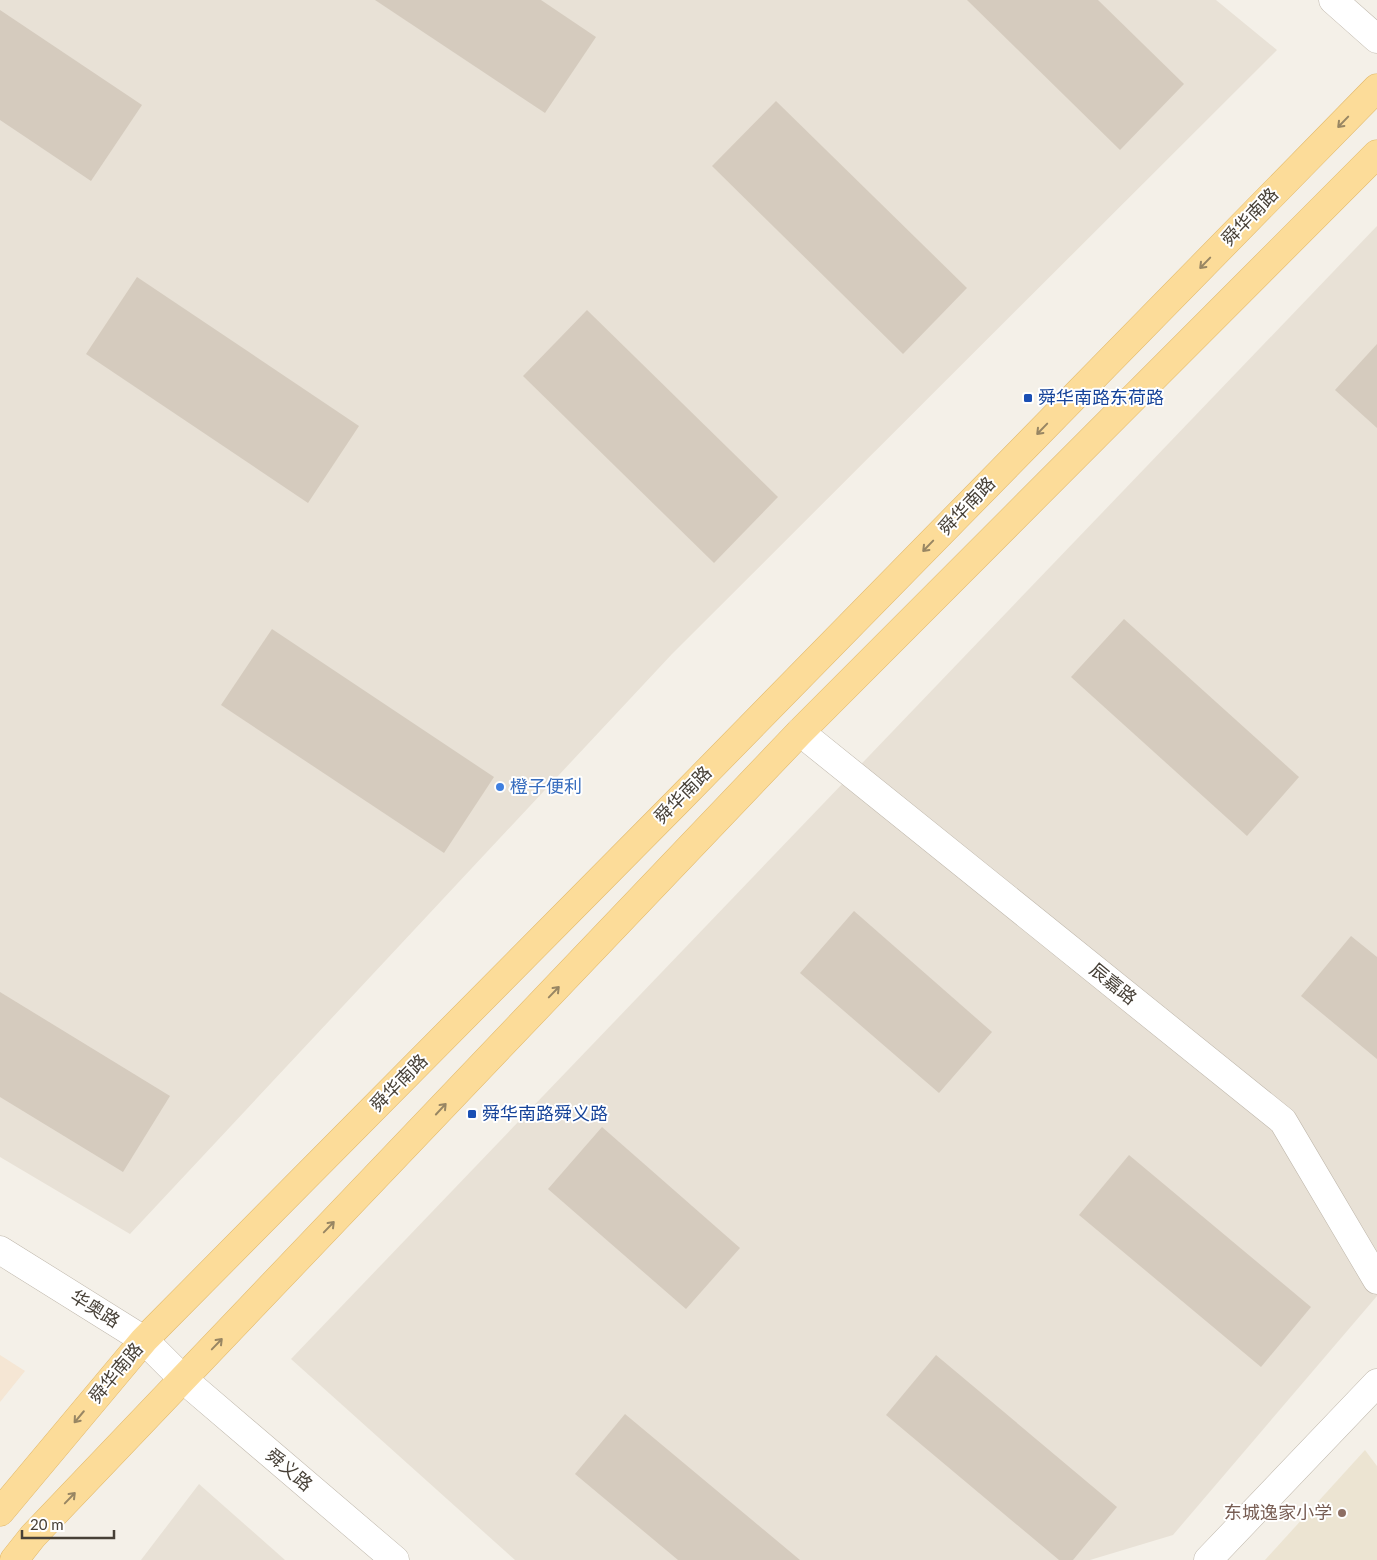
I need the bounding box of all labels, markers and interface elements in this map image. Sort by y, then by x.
one-way arrow [1337,116,1349,129]
street label: 舜华南路 [1216,183,1282,250]
one-way arrow [1199,257,1211,270]
place label: 舜华南路东荷路 [1038,386,1164,408]
marker: 舜华南路东荷路 [1022,392,1034,404]
one-way arrow [1036,423,1048,436]
street label: 舜华南路 [933,472,999,539]
one-way arrow [922,539,934,552]
street label: 舜华南路 [649,761,716,828]
place label: 橙子便利 [510,775,582,797]
marker: 橙子便利 [494,781,506,793]
street label: 辰嘉路 [1086,958,1142,1009]
one-way arrow [548,985,560,998]
street label: 舜华南路 [365,1049,432,1116]
place label: 舜华南路舜义路 [482,1102,608,1124]
one-way arrow [435,1103,447,1115]
marker: 舜华南路舜义路 [466,1108,478,1120]
one-way arrow [323,1220,335,1233]
street label: 华奥路 [67,1285,124,1332]
street label: 舜华南路 [84,1338,147,1407]
one-way arrow [211,1338,223,1350]
one-way arrow [73,1410,84,1423]
street label: 舜义路 [262,1443,317,1495]
one-way arrow [64,1491,76,1504]
place label: 东城逸家小学 [1224,1501,1332,1523]
marker: 东城逸家小学 [1336,1507,1348,1519]
scale bar [22,1508,115,1540]
text: 20 m [30,1515,64,1533]

